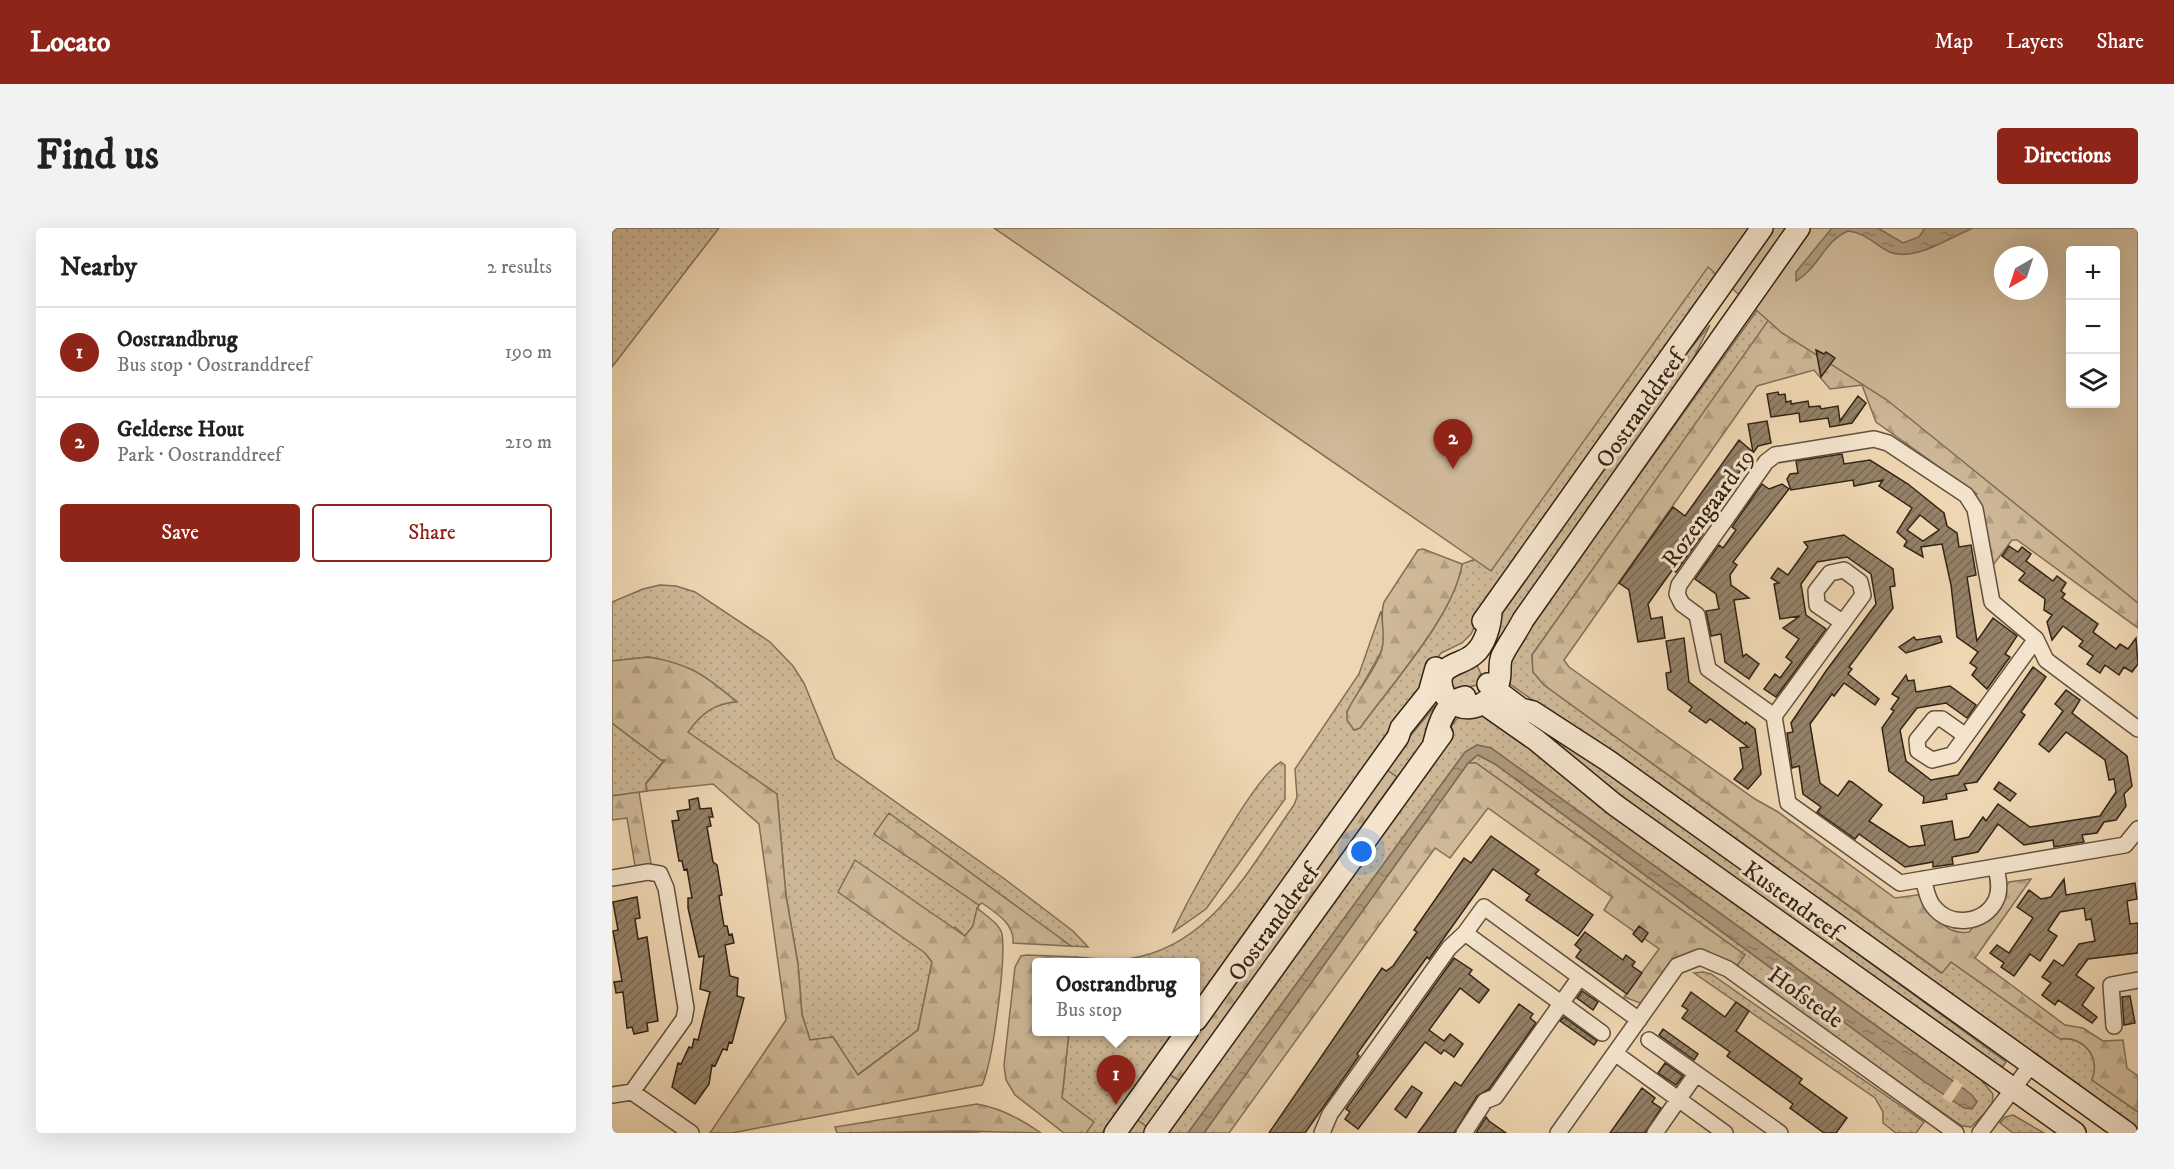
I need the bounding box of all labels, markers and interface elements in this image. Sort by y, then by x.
text: Locato [30,25,110,60]
text: Map [1934,29,1973,55]
text: Layers [2006,29,2064,55]
text: Share [2097,29,2144,55]
button: Directions [1997,128,2138,184]
text: Find us [36,130,159,182]
north arrow [1994,246,2048,300]
map controls [2066,246,2120,408]
button: + [2066,246,2120,300]
text: Nearby [60,251,137,284]
text: 2 results [487,255,552,280]
button: − [2066,300,2120,354]
text: Oostrandbrug [117,326,237,353]
text: 1 [76,340,83,365]
text: 190 m [505,340,552,365]
street label: Oostranddreef [1589,342,1694,474]
text: Bus stop · Oostranddreef [117,353,310,378]
button: layers [2066,354,2120,408]
text: Gelderse Hout [117,416,244,443]
pin: 2 [1434,420,1472,469]
text: 2 [75,430,84,455]
text: 210 m [505,430,552,455]
text: Park · Oostranddreef [117,443,281,468]
street label: Rozengaard 19 [1656,443,1762,574]
button: Save [60,504,300,562]
button: Share [312,504,552,562]
your location [1347,837,1376,866]
street label: Kustendreef [1736,855,1849,949]
street label: Oostranddreef [1222,857,1328,988]
popup [1032,958,1200,1036]
street label: Hofstede [1762,960,1849,1035]
text: Oostrandbrug [1056,971,1176,998]
text: Bus stop [1056,998,1122,1023]
pin: 1 [1096,1056,1136,1105]

